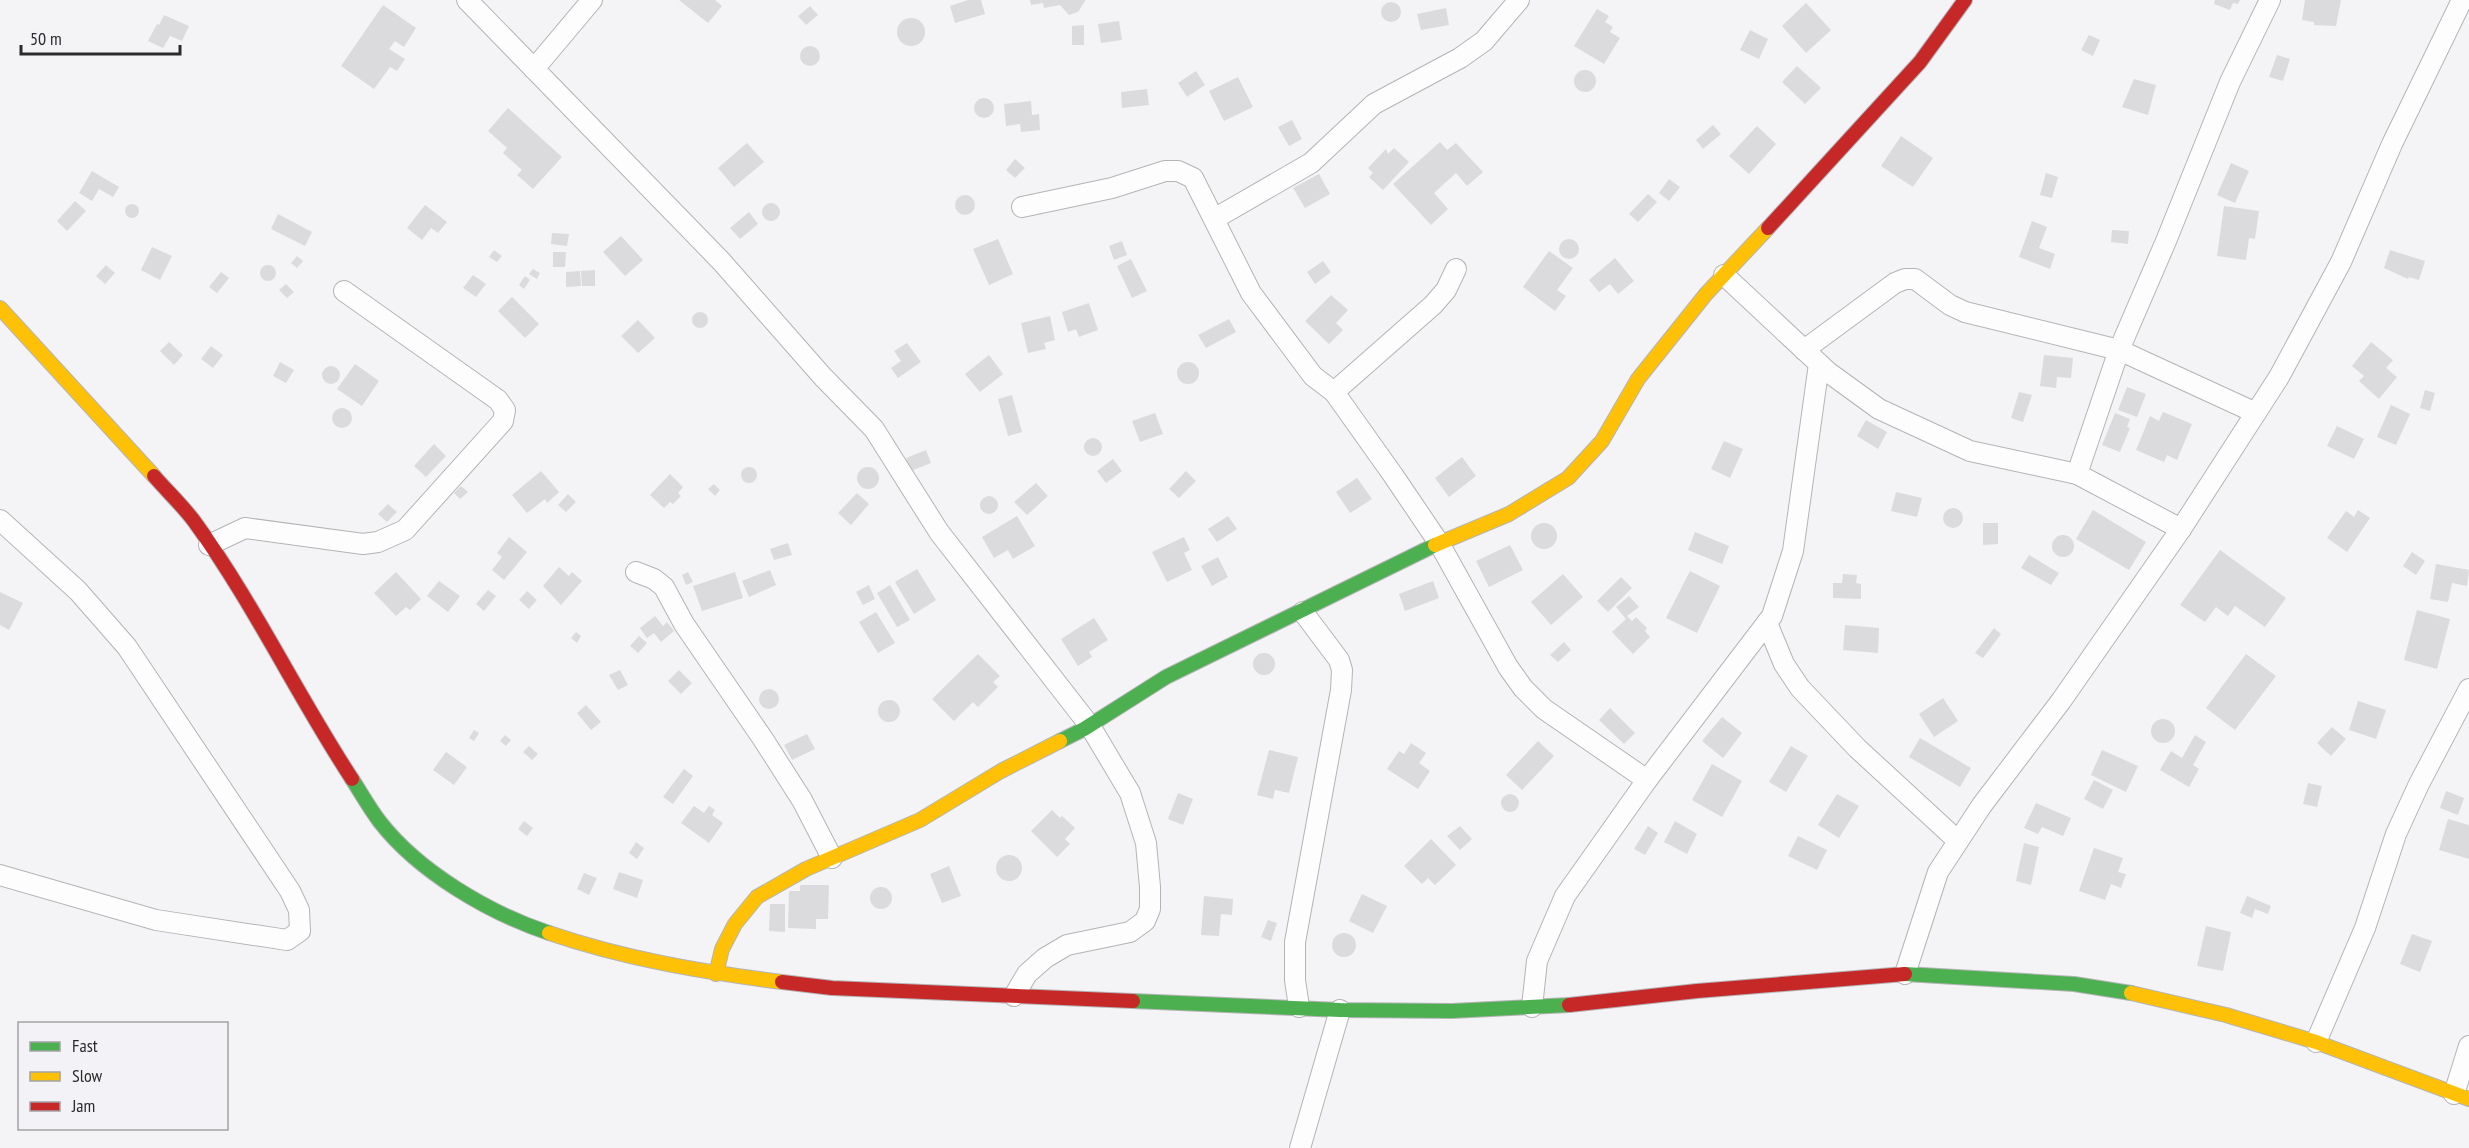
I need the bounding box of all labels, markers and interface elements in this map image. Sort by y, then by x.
scale bar [21,18,180,56]
text: 50 m [30,27,62,50]
legend [18,1022,228,1130]
text: Fast [72,1034,98,1057]
text: Slow [72,1064,103,1087]
text: Jam [71,1094,95,1117]

